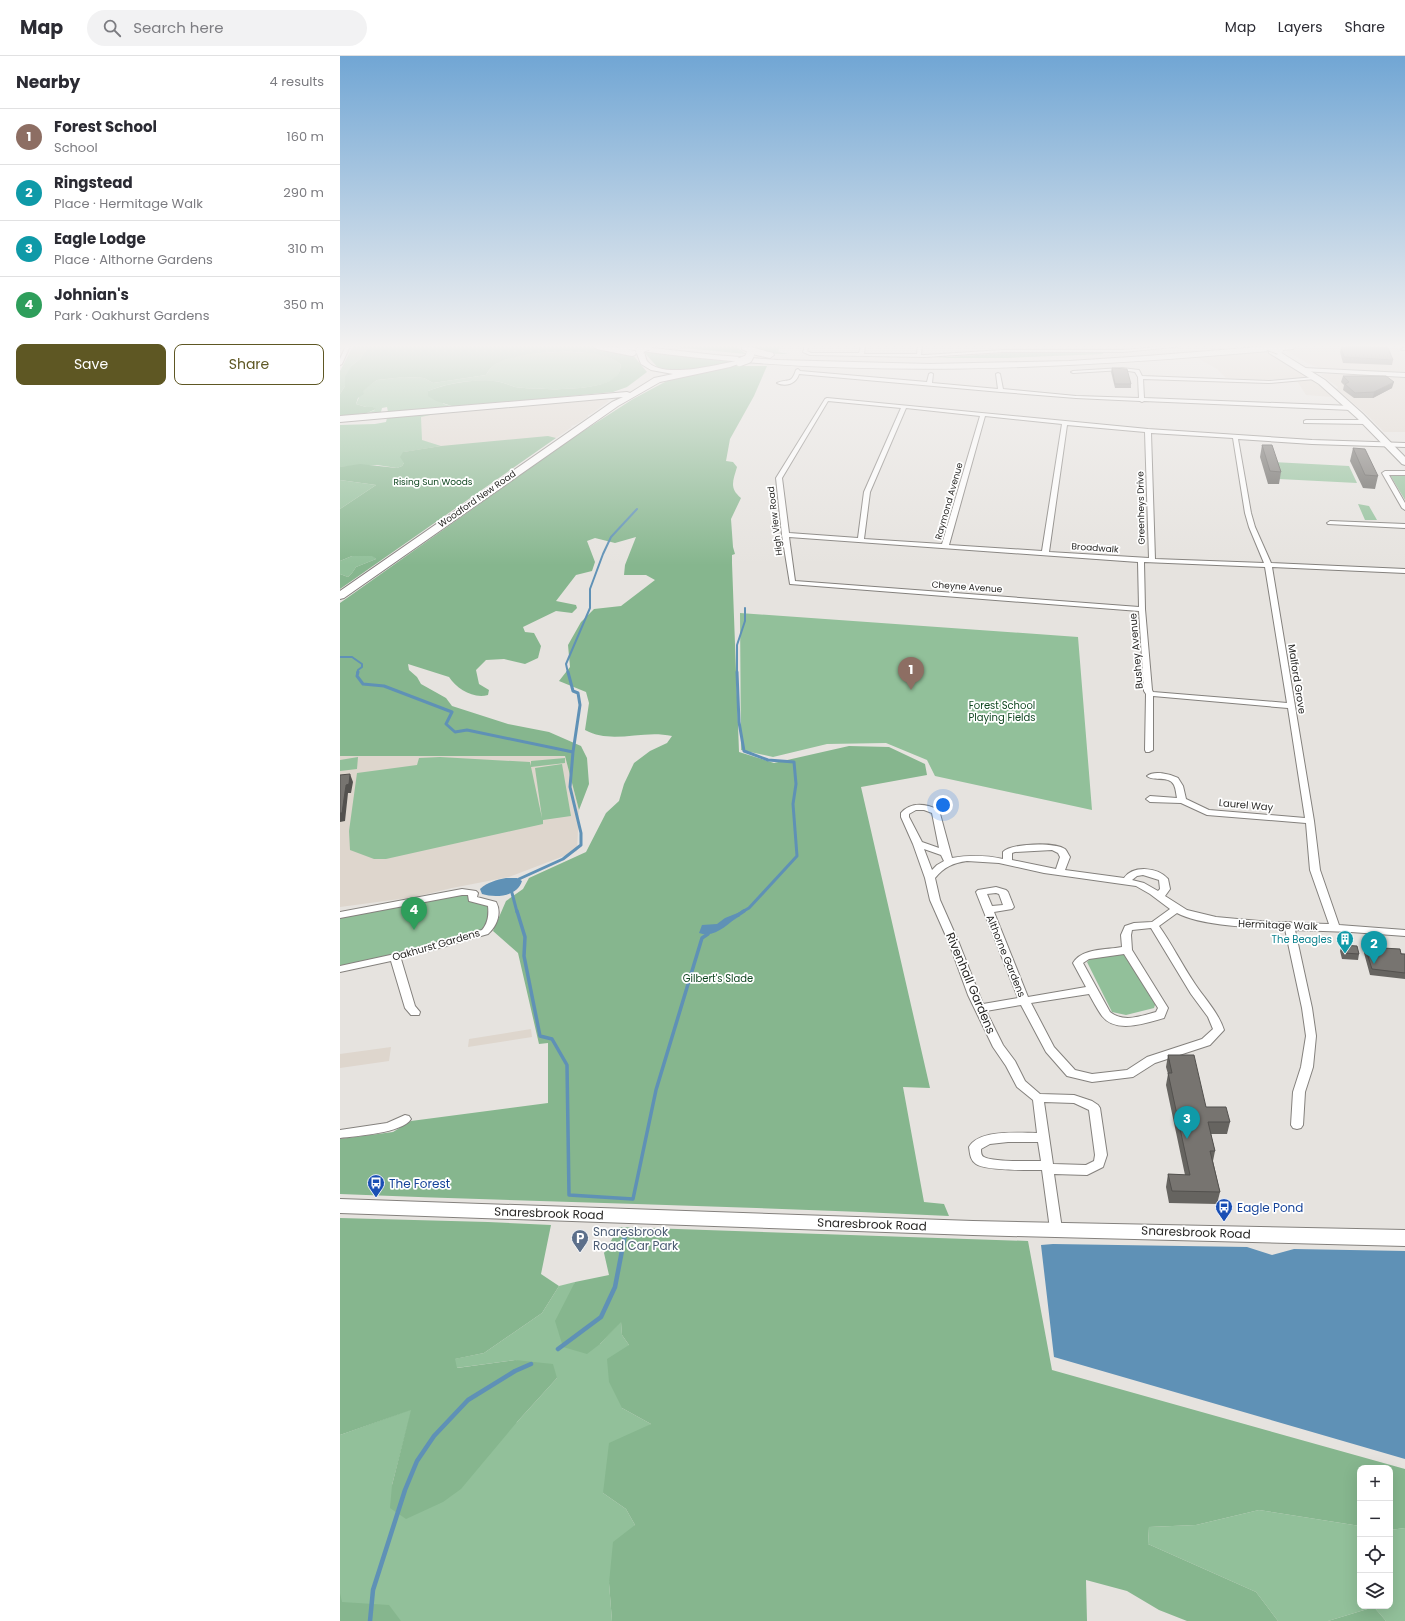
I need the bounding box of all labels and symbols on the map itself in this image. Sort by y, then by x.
street label: Raymond Avenue [932,461,966,541]
street label: Woodford New Road [436,468,518,530]
street label: Greenheys Drive [1134,471,1148,545]
park label: Rising Sun Woods [393,476,473,488]
street label: High View Road [765,486,785,556]
street label: Broadwalk [1071,540,1119,556]
street label: Cheyne Avenue [931,579,1003,595]
street label: Bushey Avenue [1125,612,1147,690]
street label: Malford Grove [1284,643,1310,715]
pin: 1 [898,657,924,690]
park label: Forest School Playing Fields [968,698,1036,725]
your location [933,795,953,815]
street label: Laurel Way [1218,795,1274,815]
pin: 4 [401,897,427,930]
street label: Althorne Gardens [983,913,1029,999]
street label: Hermitage Walk [1238,916,1319,934]
street label: Oakhurst Gardens [390,925,482,965]
building icon: The Beagles [1335,929,1355,954]
street label: Rivenhall Gardens [942,930,1000,1036]
pin: 2 [1361,931,1387,964]
place label: The Beagles [1272,932,1332,947]
park label: Gilbert's Slade [683,971,753,986]
pin: 3 [1174,1106,1200,1139]
bus stop icon: The Forest [366,1173,386,1198]
place label: The Forest [389,1175,450,1192]
bus stop icon: Eagle Pond [1214,1197,1234,1222]
place label: Eagle Pond [1237,1199,1303,1216]
street label: Snaresbrook Road [494,1203,604,1223]
street label: Snaresbrook Road [817,1214,927,1234]
street label: Snaresbrook Road [1141,1222,1251,1242]
place label: Snaresbrook Road Car Park [593,1223,679,1254]
parking icon: Snaresbrook Road Car Park [570,1228,590,1253]

